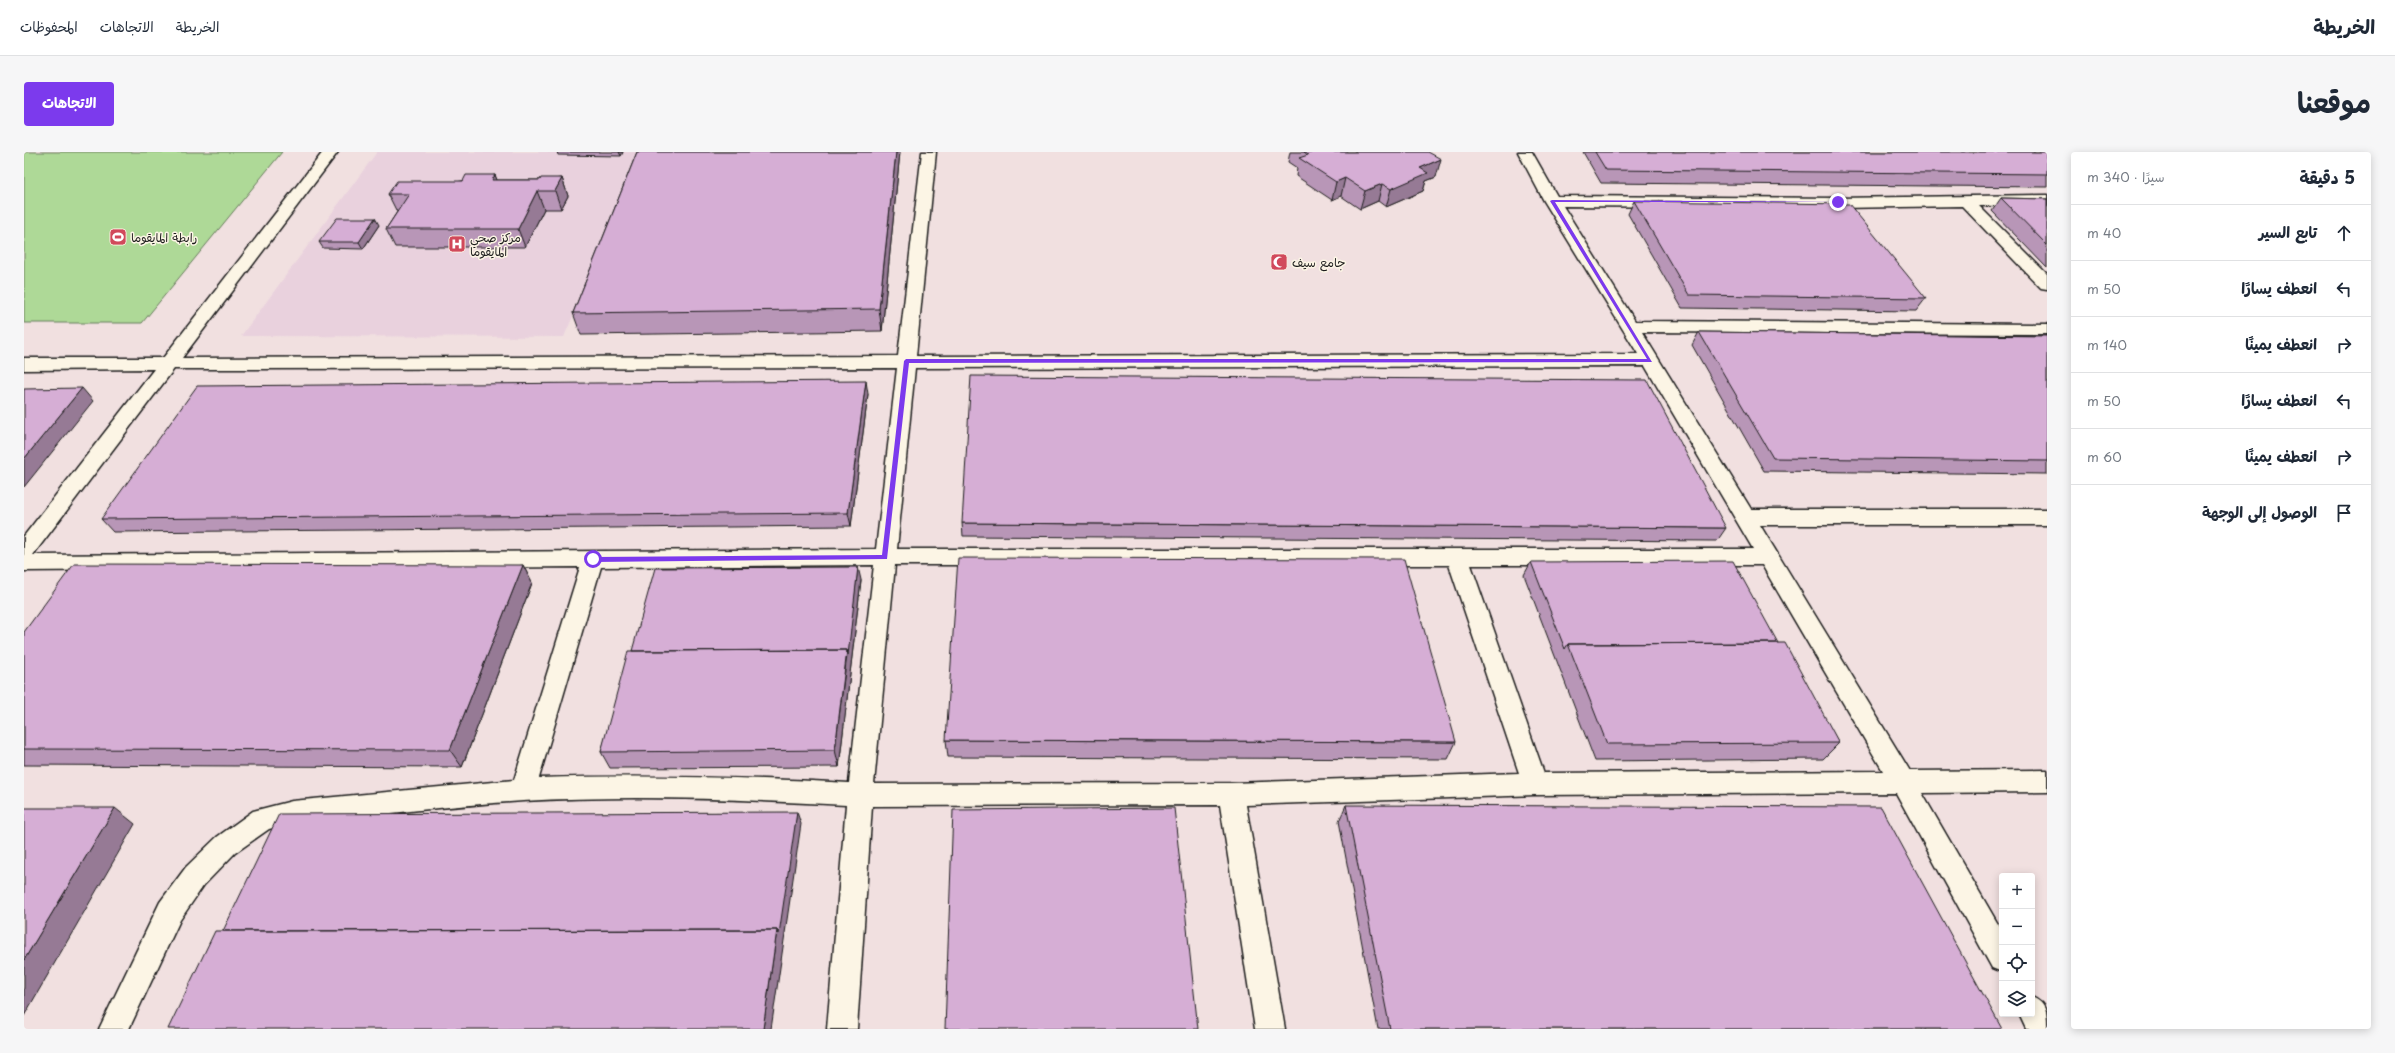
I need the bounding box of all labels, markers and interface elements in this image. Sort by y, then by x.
text: الخريطة [2313,12,2375,40]
text: المحفوظات [20,16,78,37]
text: الاتجاهات [100,16,154,37]
text: الخريطة [176,16,219,37]
text: موقعنا [2297,80,2371,123]
button: الاتجاهات [24,82,114,126]
text: 5 دقيقة [2299,164,2355,190]
text: سيرًا · 340 m [2087,167,2165,186]
route end [1829,193,1847,211]
text: تابع السير [2259,220,2317,243]
icon: ahead [2333,222,2355,244]
text: 40 m [2087,223,2121,242]
sports icon: رابطة المايقوما [108,227,128,247]
place label: رابطة المايقوما [131,228,197,246]
place label: مركز صحي المايقوما [470,228,521,260]
hospital icon: مركز صحي المايقوما [447,234,467,254]
mosque icon: جامع سيف [1269,252,1289,272]
place label: جامع سيف [1292,253,1345,272]
text: انعطف يسارًا [2241,276,2317,299]
icon: left [2333,278,2355,300]
text: 50 m [2087,279,2121,298]
text: انعطف يمينًا [2245,332,2317,355]
icon: right [2333,334,2355,356]
text: 140 m [2087,335,2127,354]
text: انعطف يسارًا [2241,388,2317,411]
icon: left [2333,390,2355,412]
text: 50 m [2087,391,2121,410]
text: انعطف يمينًا [2245,444,2317,467]
icon: right [2333,446,2355,468]
text: 60 m [2087,447,2122,466]
text: الوصول إلى الوجهة [2202,500,2317,523]
icon: arrive [2333,502,2355,524]
route start [584,550,602,568]
map controls [1999,873,2035,1017]
button: + [1999,873,2035,909]
button: − [1999,909,2035,945]
button: locate [1999,945,2035,981]
button: layers [1999,981,2035,1017]

